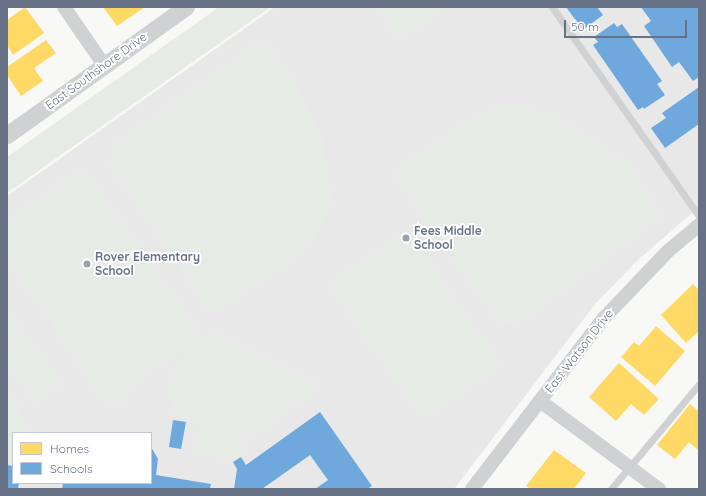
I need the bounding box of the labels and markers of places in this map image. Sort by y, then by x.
place label: Fees Middle School [414,224,482,252]
marker: Fees Middle School [401,233,411,243]
place label: Rover Elementary School [95,250,200,278]
marker: Rover Elementary School [82,259,92,269]

